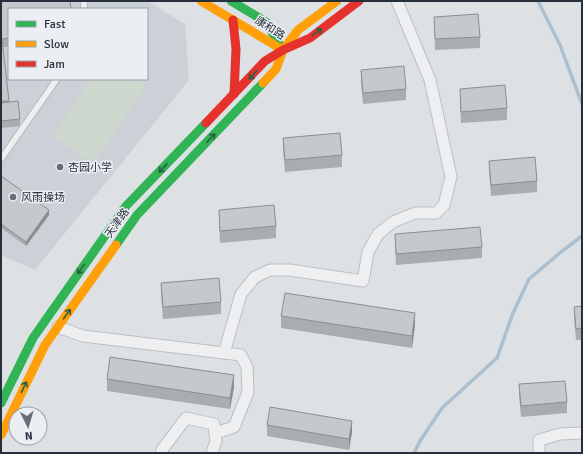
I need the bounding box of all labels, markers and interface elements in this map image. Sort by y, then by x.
legend [8,8,148,80]
street label: 康和路 [253,14,287,42]
text: Fast [44,17,65,32]
one-way arrow [312,28,323,36]
text: Slow [44,37,69,52]
text: Jam [44,57,65,72]
one-way arrow [249,69,258,79]
one-way arrow [206,133,216,143]
place label: 杏园小学 [68,161,112,174]
marker: 杏园小学 [55,162,65,172]
one-way arrow [158,163,168,173]
place label: 风雨操场 [21,191,65,204]
marker: 风雨操场 [8,192,18,202]
street label: 天津路 [102,206,132,240]
one-way arrow [77,263,85,274]
one-way arrow [63,308,71,319]
one-way arrow [21,382,28,394]
north arrow [8,406,48,446]
text: N [24,429,33,442]

